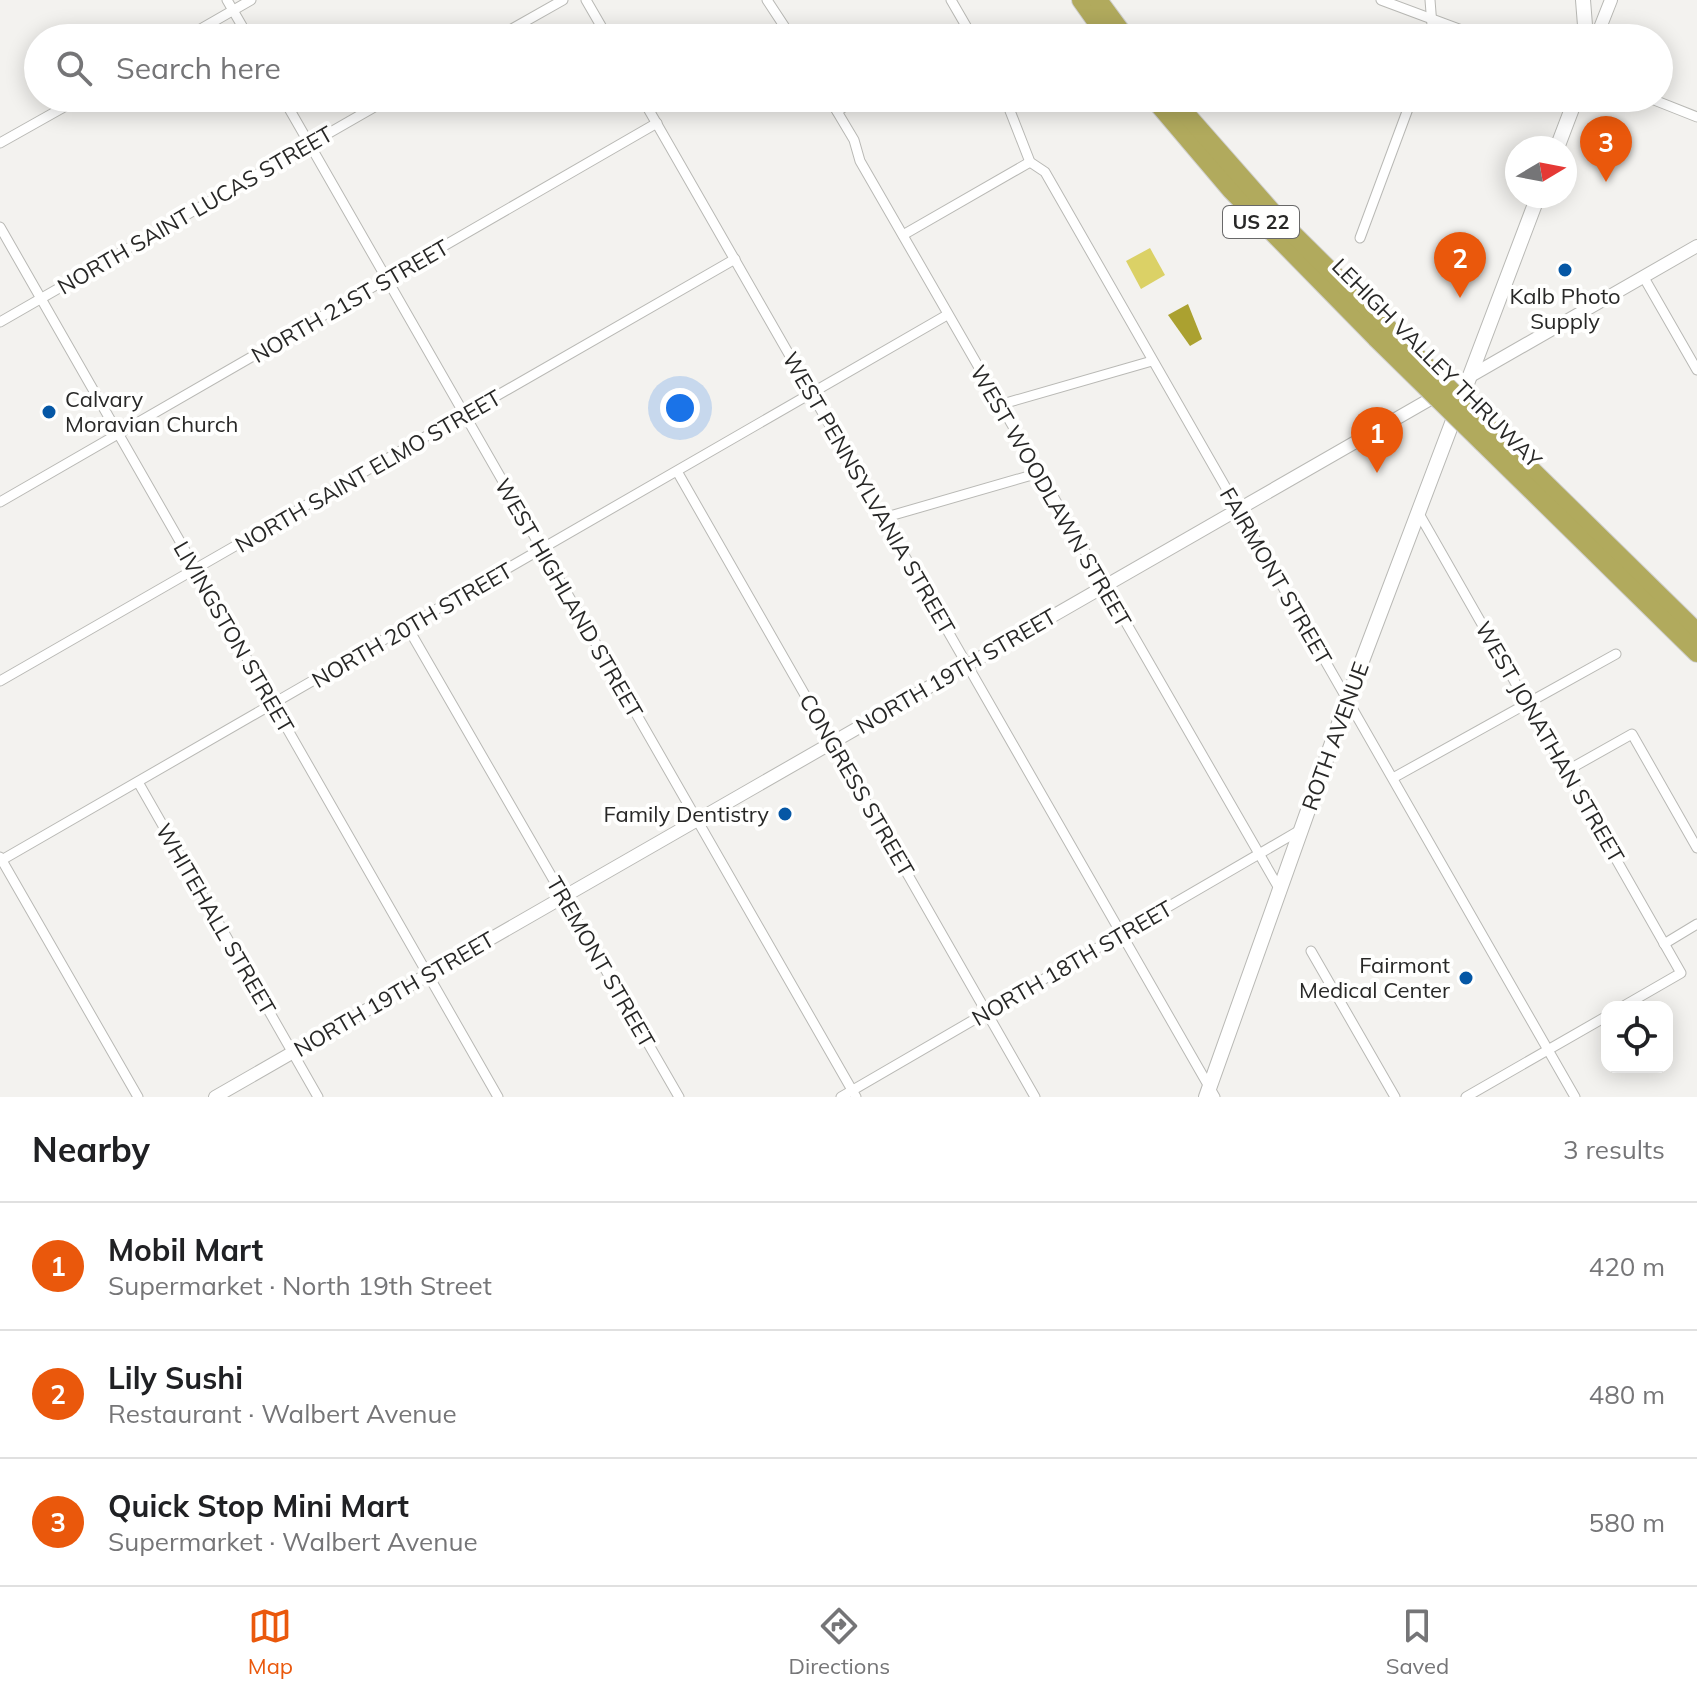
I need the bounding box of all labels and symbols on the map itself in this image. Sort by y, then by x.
pin: 3 [1580,116,1632,182]
street label: NORTH SAINT LUCAS STREET [52,120,338,300]
north arrow [1505,136,1577,208]
road number: US 22 [1223,206,1299,238]
pin: 2 [1434,232,1486,298]
street label: NORTH 21ST STREET [246,233,454,369]
street label: LEHIGH VALLEY THRUWAY [1326,252,1548,474]
marker: Kalb Photo Supply [1556,261,1574,279]
place label: Kalb Photo Supply [1509,282,1621,335]
street label: WEST PENNSYLVANIA STREET [776,347,962,639]
street label: WEST WOODLAWN STREET [964,360,1138,632]
street label: NORTH SAINT ELMO STREET [230,383,506,559]
place label: Calvary Moravian Church [65,385,238,438]
your location [660,388,700,428]
marker: Calvary Moravian Church [40,403,58,421]
pin: 1 [1351,407,1403,473]
street label: WEST HIGHLAND STREET [489,473,649,723]
street label: FAIRMONT STREET [1214,482,1338,670]
street label: LIVINGSTON STREET [168,536,300,738]
street label: NORTH 20TH STREET [307,556,517,694]
street label: NORTH 19TH STREET [851,602,1061,740]
street label: WEST JONATHAN STREET [1469,616,1631,868]
street label: ROTH AVENUE [1295,658,1375,814]
street label: CONGRESS STREET [793,689,921,881]
place label: Family Dentistry [604,800,769,828]
marker: Family Dentistry [776,805,794,823]
street label: WHITEHALL STREET [150,818,282,1020]
street label: TREMONT STREET [540,871,662,1053]
street label: NORTH 18TH STREET [967,894,1177,1032]
street label: NORTH 19TH STREET [289,925,499,1063]
place label: Fairmont Medical Center [1299,951,1450,1004]
marker: Fairmont Medical Center [1457,969,1475,987]

